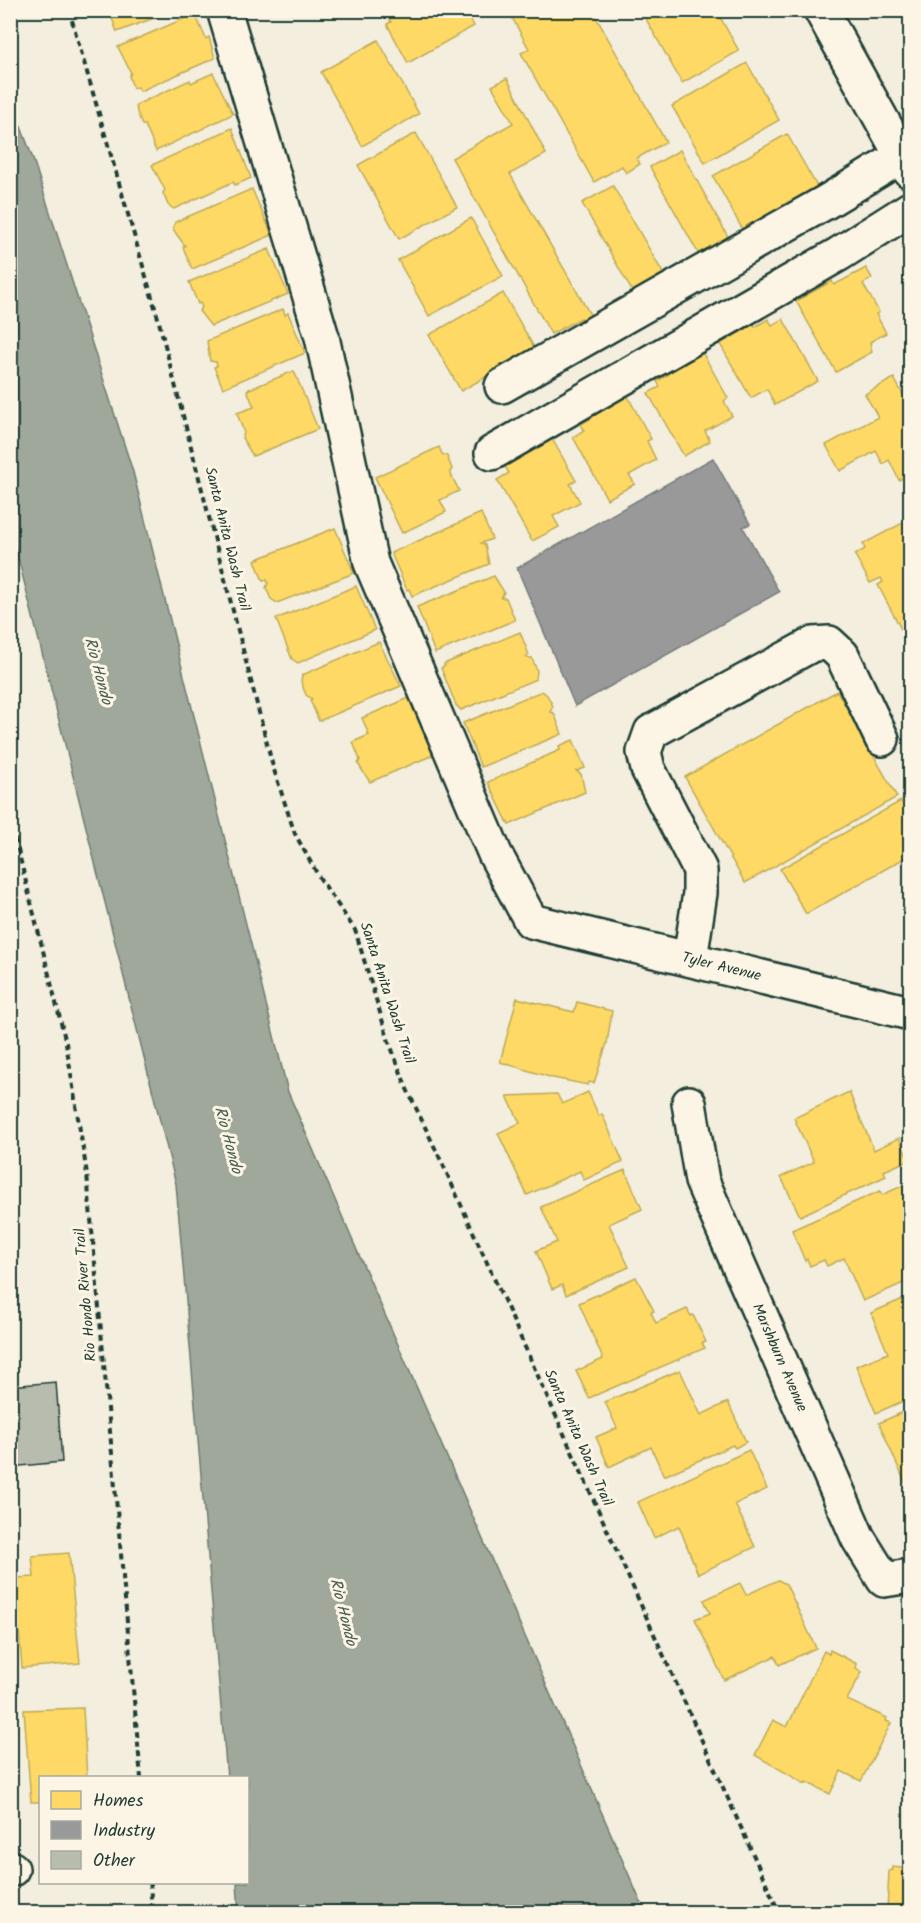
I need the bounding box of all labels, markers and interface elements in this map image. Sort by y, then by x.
street label: Santa Anita Wash Trail [197,464,257,614]
water label: Rio Hondo [77,635,119,709]
street label: Santa Anita Wash Trail [353,919,421,1067]
street label: Tyler Avenue [679,946,764,988]
water label: Rio Hondo [207,1104,249,1178]
street label: Rio Hondo River Trail [68,1227,104,1363]
street label: Marshburn Avenue [745,1300,814,1416]
street label: Santa Anita Wash Trail [537,1366,619,1511]
water label: Rio Hondo [323,1576,364,1650]
legend [39,1776,249,1884]
text: Homes [93,1787,144,1816]
text: Industry [93,1817,155,1846]
text: Other [93,1847,136,1876]

